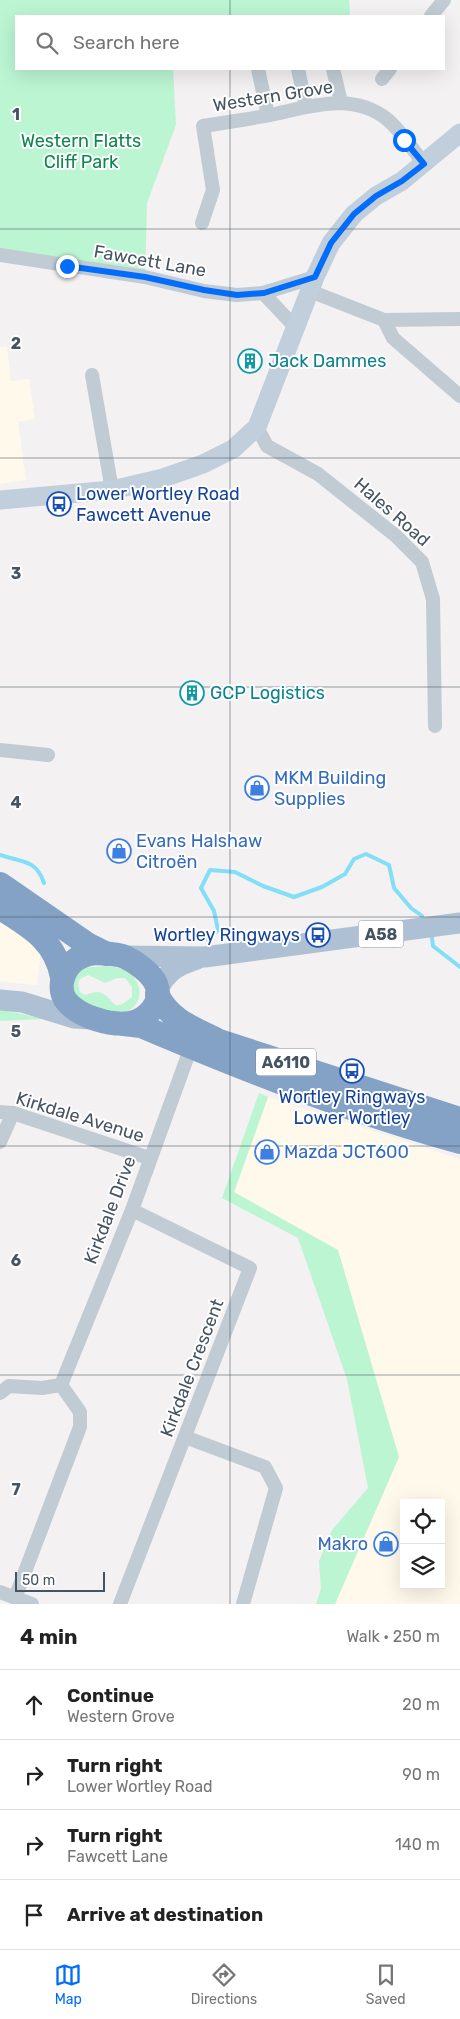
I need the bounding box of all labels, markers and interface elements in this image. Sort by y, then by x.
search box [15,15,445,70]
icon: search [33,29,61,57]
text: Search here [73,31,180,54]
street label: Western Grove [211,76,335,116]
text: 1 [12,105,20,124]
route start [393,129,416,152]
park label: Western Flatts Cliff Park [21,130,141,173]
street label: Fawcett Lane [92,240,208,282]
route end [56,255,79,278]
text: 2 [11,334,21,353]
building icon: Jack Dammes [237,348,263,374]
place label: Jack Dammes [268,350,386,372]
street label: Hales Road [350,473,434,551]
place label: Lower Wortley Road Fawcett Avenue [76,483,240,526]
bus stop icon: Lower Wortley Road Fawcett Avenue [46,491,72,517]
text: 3 [11,564,21,583]
building icon: GCP Logistics [179,680,205,706]
place label: GCP Logistics [210,682,325,704]
place label: MKM Building Supplies [274,767,386,810]
shop icon: MKM Building Supplies [244,775,270,801]
text: 4 [11,793,22,812]
place label: Evans Halshaw Citroën [136,830,262,873]
shop icon: Evans Halshaw Citroën [106,838,132,864]
road number: A58 [358,921,404,948]
bus stop icon: Wortley Ringways [305,922,331,948]
place label: Wortley Ringways [153,924,300,946]
text: 5 [11,1022,21,1041]
road number: A6110 [256,1048,316,1076]
bus stop icon: Wortley Ringways Lower Wortley [339,1058,365,1084]
place label: Wortley Ringways Lower Wortley [279,1086,425,1129]
street label: Kirkdale Avenue [13,1087,147,1147]
shop icon: Mazda JCT600 [254,1139,280,1165]
place label: Mazda JCT600 [284,1141,409,1163]
street label: Kirkdale Drive [79,1153,141,1267]
text: 6 [11,1251,21,1270]
street label: Kirkdale Crescent [156,1296,228,1440]
text: 7 [11,1480,21,1499]
map controls [400,1499,445,1589]
button: locate [400,1499,445,1544]
shop icon: Makro [373,1531,399,1557]
place label: Makro [317,1533,368,1555]
button: layers [400,1544,445,1589]
scale bar [15,1569,105,1592]
text: 50 m [22,1572,55,1589]
text: 4 min [20,1624,78,1649]
text: Walk · 250 m [346,1627,440,1646]
text: Continue [67,1684,154,1707]
icon: ahead [20,1691,48,1719]
text: 20 m [402,1695,440,1714]
text: Western Grove [67,1707,175,1726]
text: Turn right [67,1754,162,1777]
icon: right [20,1761,48,1789]
text: 90 m [402,1765,440,1784]
text: Lower Wortley Road [67,1777,213,1796]
text: Turn right [67,1824,162,1847]
icon: right [20,1831,48,1859]
text: 140 m [395,1835,440,1854]
text: Fawcett Lane [67,1847,168,1866]
icon: arrive [20,1901,48,1929]
text: Arrive at destination [67,1903,263,1926]
tab: Map [54,1961,82,2008]
tab: Directions [191,1961,257,2008]
tab: Saved [366,1961,406,2008]

